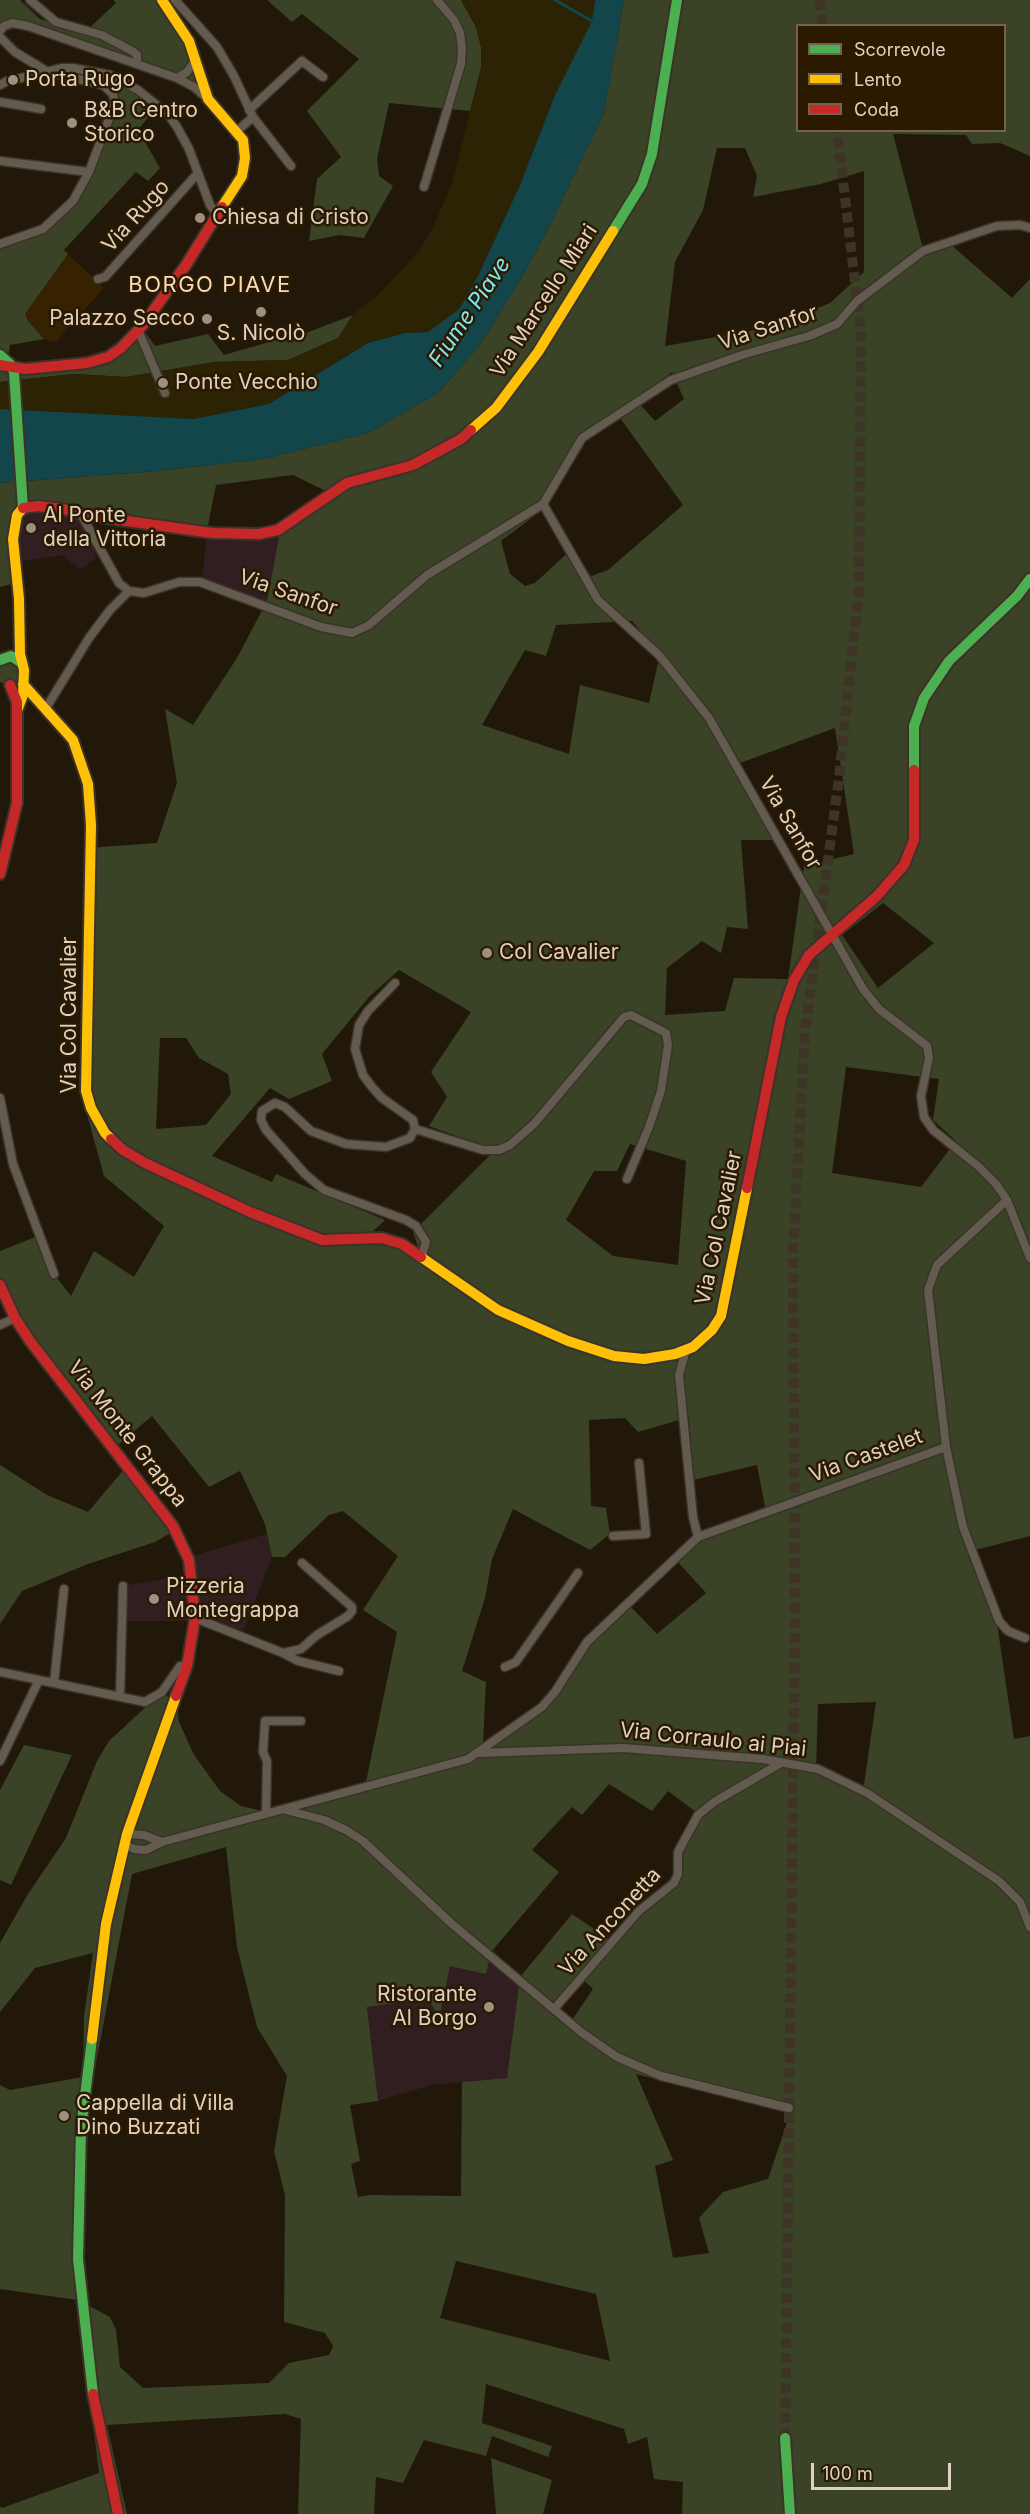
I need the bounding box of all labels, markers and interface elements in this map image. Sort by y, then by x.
legend [796,24,1006,132]
text: Scorrevole [854,39,946,60]
place label: Porta Rugo [25,67,135,93]
text: Lento [854,69,902,90]
marker: Porta Rugo [6,73,20,87]
place label: B&B Centro Storico [84,98,198,148]
text: Coda [854,99,899,120]
marker: B&B Centro Storico [65,116,79,130]
street label: Via Rugo [97,175,175,257]
place label: Chiesa di Cristo [212,205,369,231]
marker: Chiesa di Cristo [193,211,207,225]
street label: Via Marcello Miari [485,220,603,382]
water label: Fiume Piave [424,252,516,372]
district label: BORGO PIAVE [128,272,292,298]
street label: Via Sanfor [715,300,821,356]
marker: S. Nicolò [254,305,268,319]
place label: Palazzo Secco [49,306,195,332]
marker: Palazzo Secco [200,312,214,326]
place label: S. Nicolò [217,321,305,347]
place label: Ponte Vecchio [175,370,318,396]
marker: Ponte Vecchio [156,376,170,390]
place label: Al Ponte della Vittoria [43,503,166,553]
marker: Al Ponte della Vittoria [24,521,38,535]
street label: Via Sanfor [235,564,341,622]
street label: Via Sanfor [753,772,827,874]
street label: Via Col Cavalier [57,937,83,1093]
place label: Col Cavalier [499,940,619,966]
marker: Col Cavalier [480,946,494,960]
street label: Via Col Cavalier [690,1149,748,1307]
street label: Via Monte Grappa [62,1356,192,1512]
street label: Via Castelet [806,1424,926,1488]
place label: Pizzeria Montegrappa [166,1574,299,1624]
marker: Pizzeria Montegrappa [147,1592,161,1606]
street label: Via Corraulo ai Piai [619,1718,807,1762]
street label: Via Anconetta [554,1863,666,1981]
place label: Ristorante Al Borgo [377,1982,477,2032]
marker: Ristorante Al Borgo [482,2000,496,2014]
place label: Cappella di Villa Dino Buzzati [76,2091,234,2141]
marker: Cappella di Villa Dino Buzzati [57,2109,71,2123]
scale bar [814,2451,954,2489]
text: 100 m [822,2463,873,2484]

